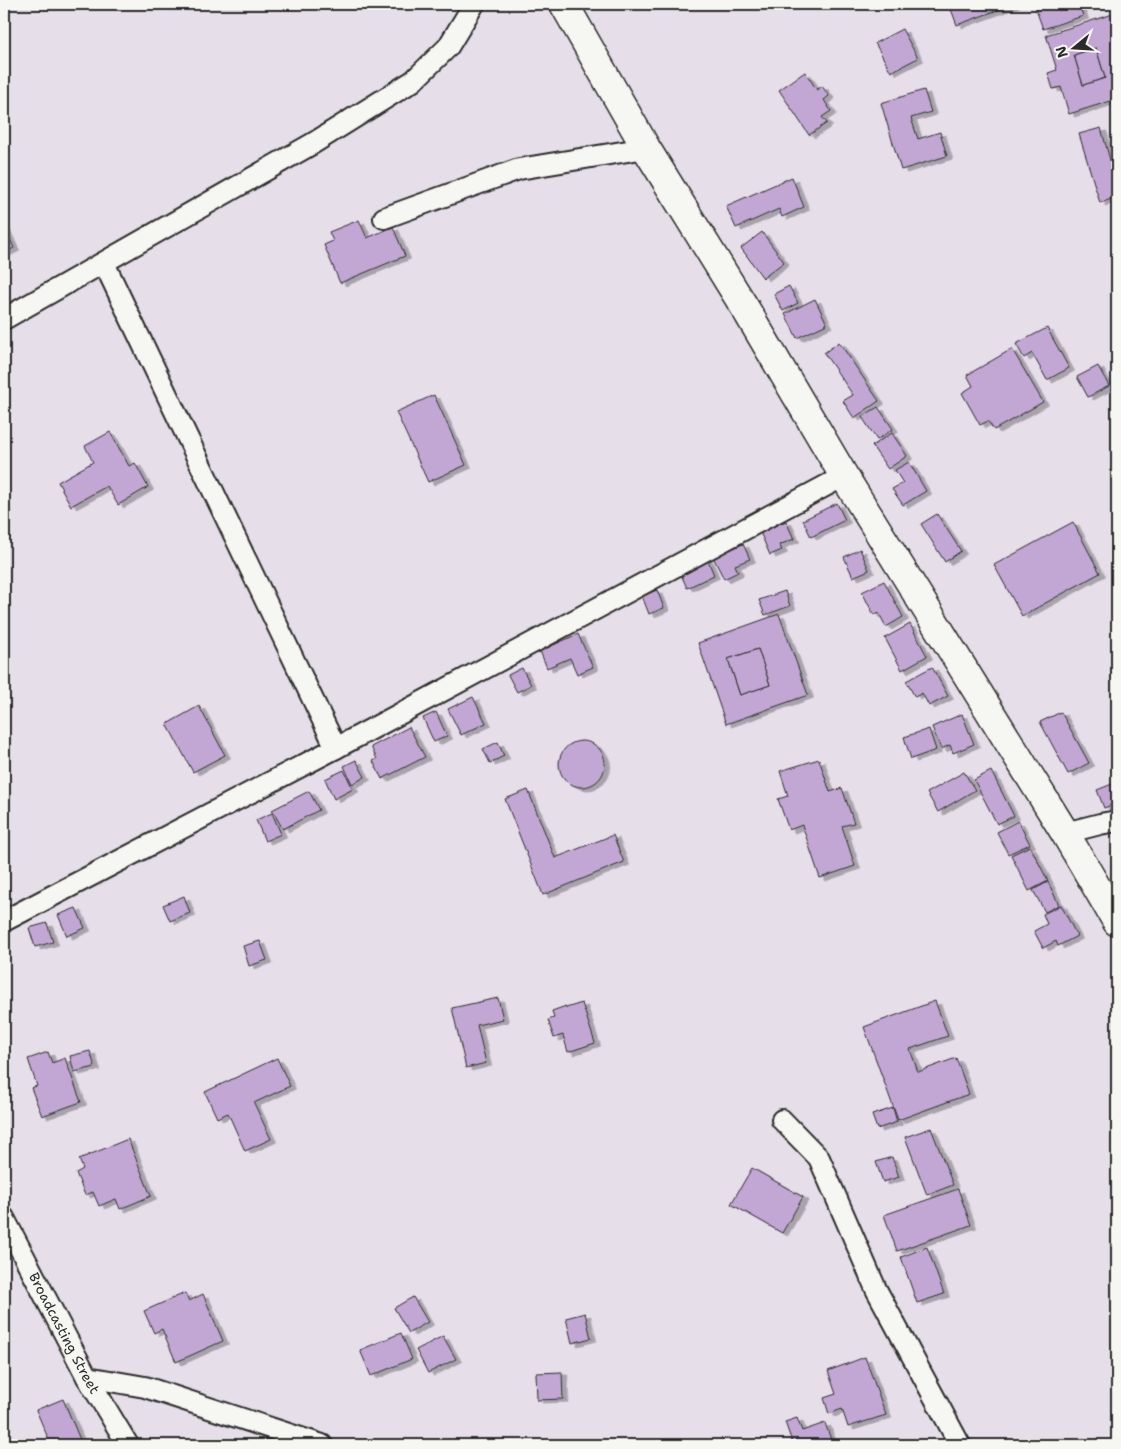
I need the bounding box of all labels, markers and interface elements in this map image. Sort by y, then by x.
north arrow [1048,22,1098,72]
text: N [1051,44,1072,60]
street label: Broadcasting Street [25,1269,104,1397]

